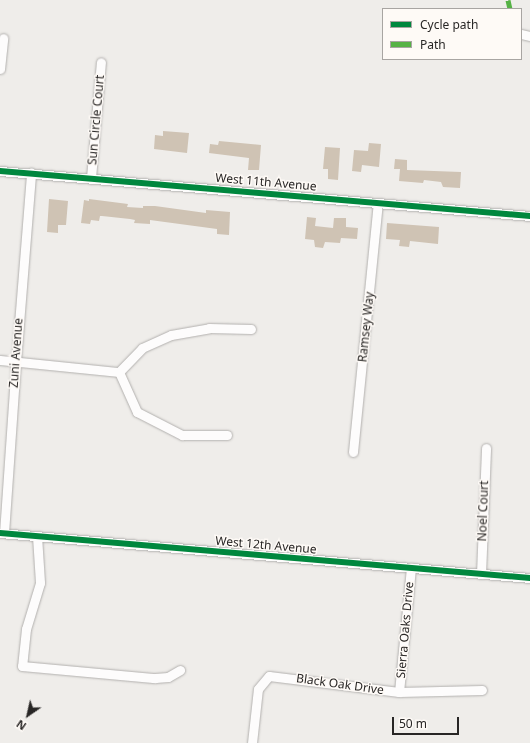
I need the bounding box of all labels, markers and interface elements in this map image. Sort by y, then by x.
legend [382,8,522,60]
text: Cycle path [420,16,478,33]
text: Path [420,36,446,53]
street label: Sun Circle Court [85,74,107,166]
street label: West 11th Avenue [215,170,317,194]
street label: Ramsey Way [355,291,377,363]
street label: Zuni Avenue [6,318,26,388]
street label: Noel Court [475,480,491,542]
street label: West 12th Avenue [215,533,317,557]
street label: Sierra Oaks Drive [394,581,416,679]
street label: Black Oak Drive [295,671,385,697]
north arrow [8,695,48,735]
scale bar [394,709,461,735]
text: 50 m [399,715,427,732]
text: N [13,717,29,734]

